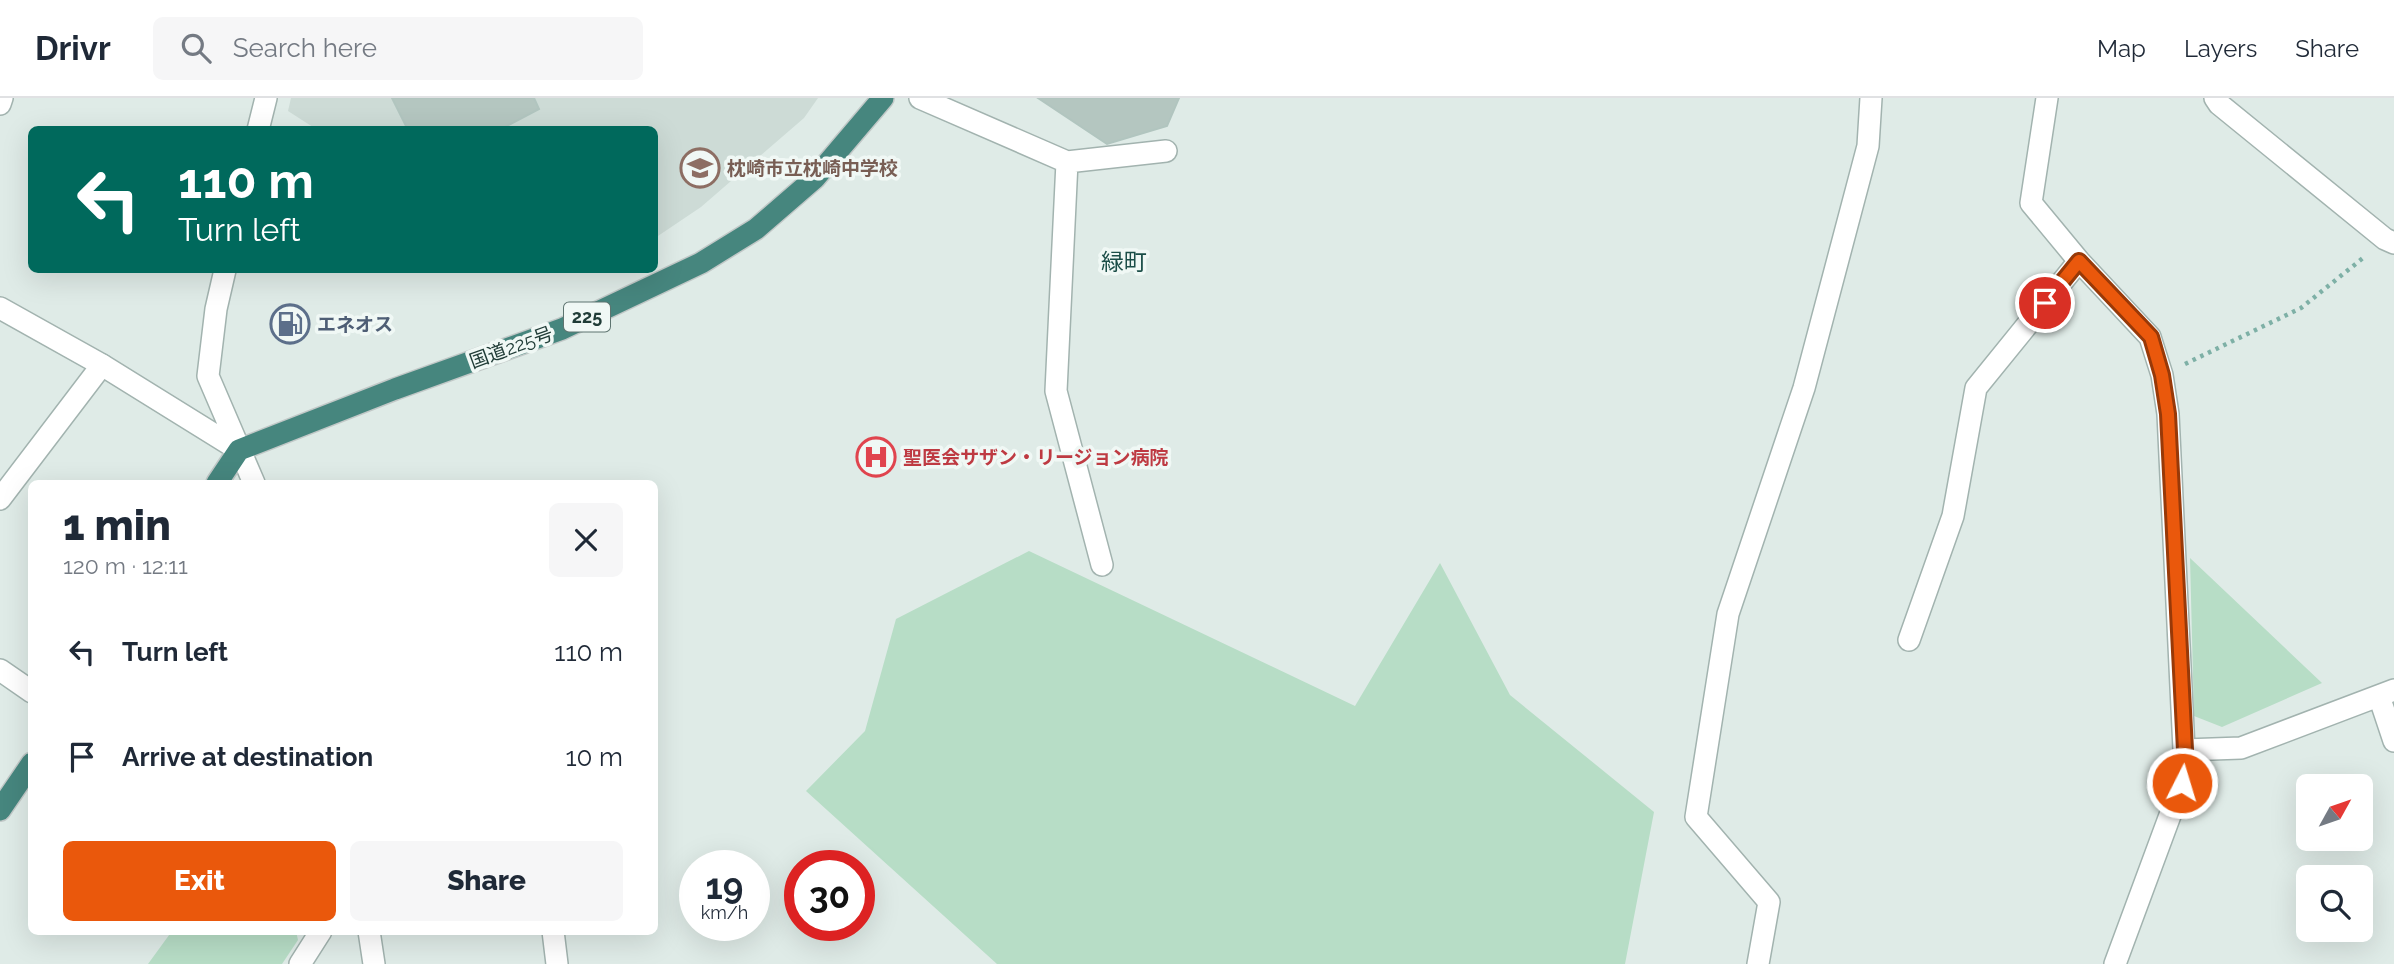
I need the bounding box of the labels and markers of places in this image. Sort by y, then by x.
school or university icon: 枕崎市立枕崎中学校 [679,147,721,189]
place label: 枕崎市立枕崎中学校 [727,157,898,179]
pin [2015,273,2075,333]
fuel station icon: エネオス [269,303,311,345]
place label: エネオス [317,313,393,335]
hospital icon: 聖医会サザン・リージョン病院 [855,436,897,478]
place label: 聖医会サザン・リージョン病院 [903,446,1169,468]

